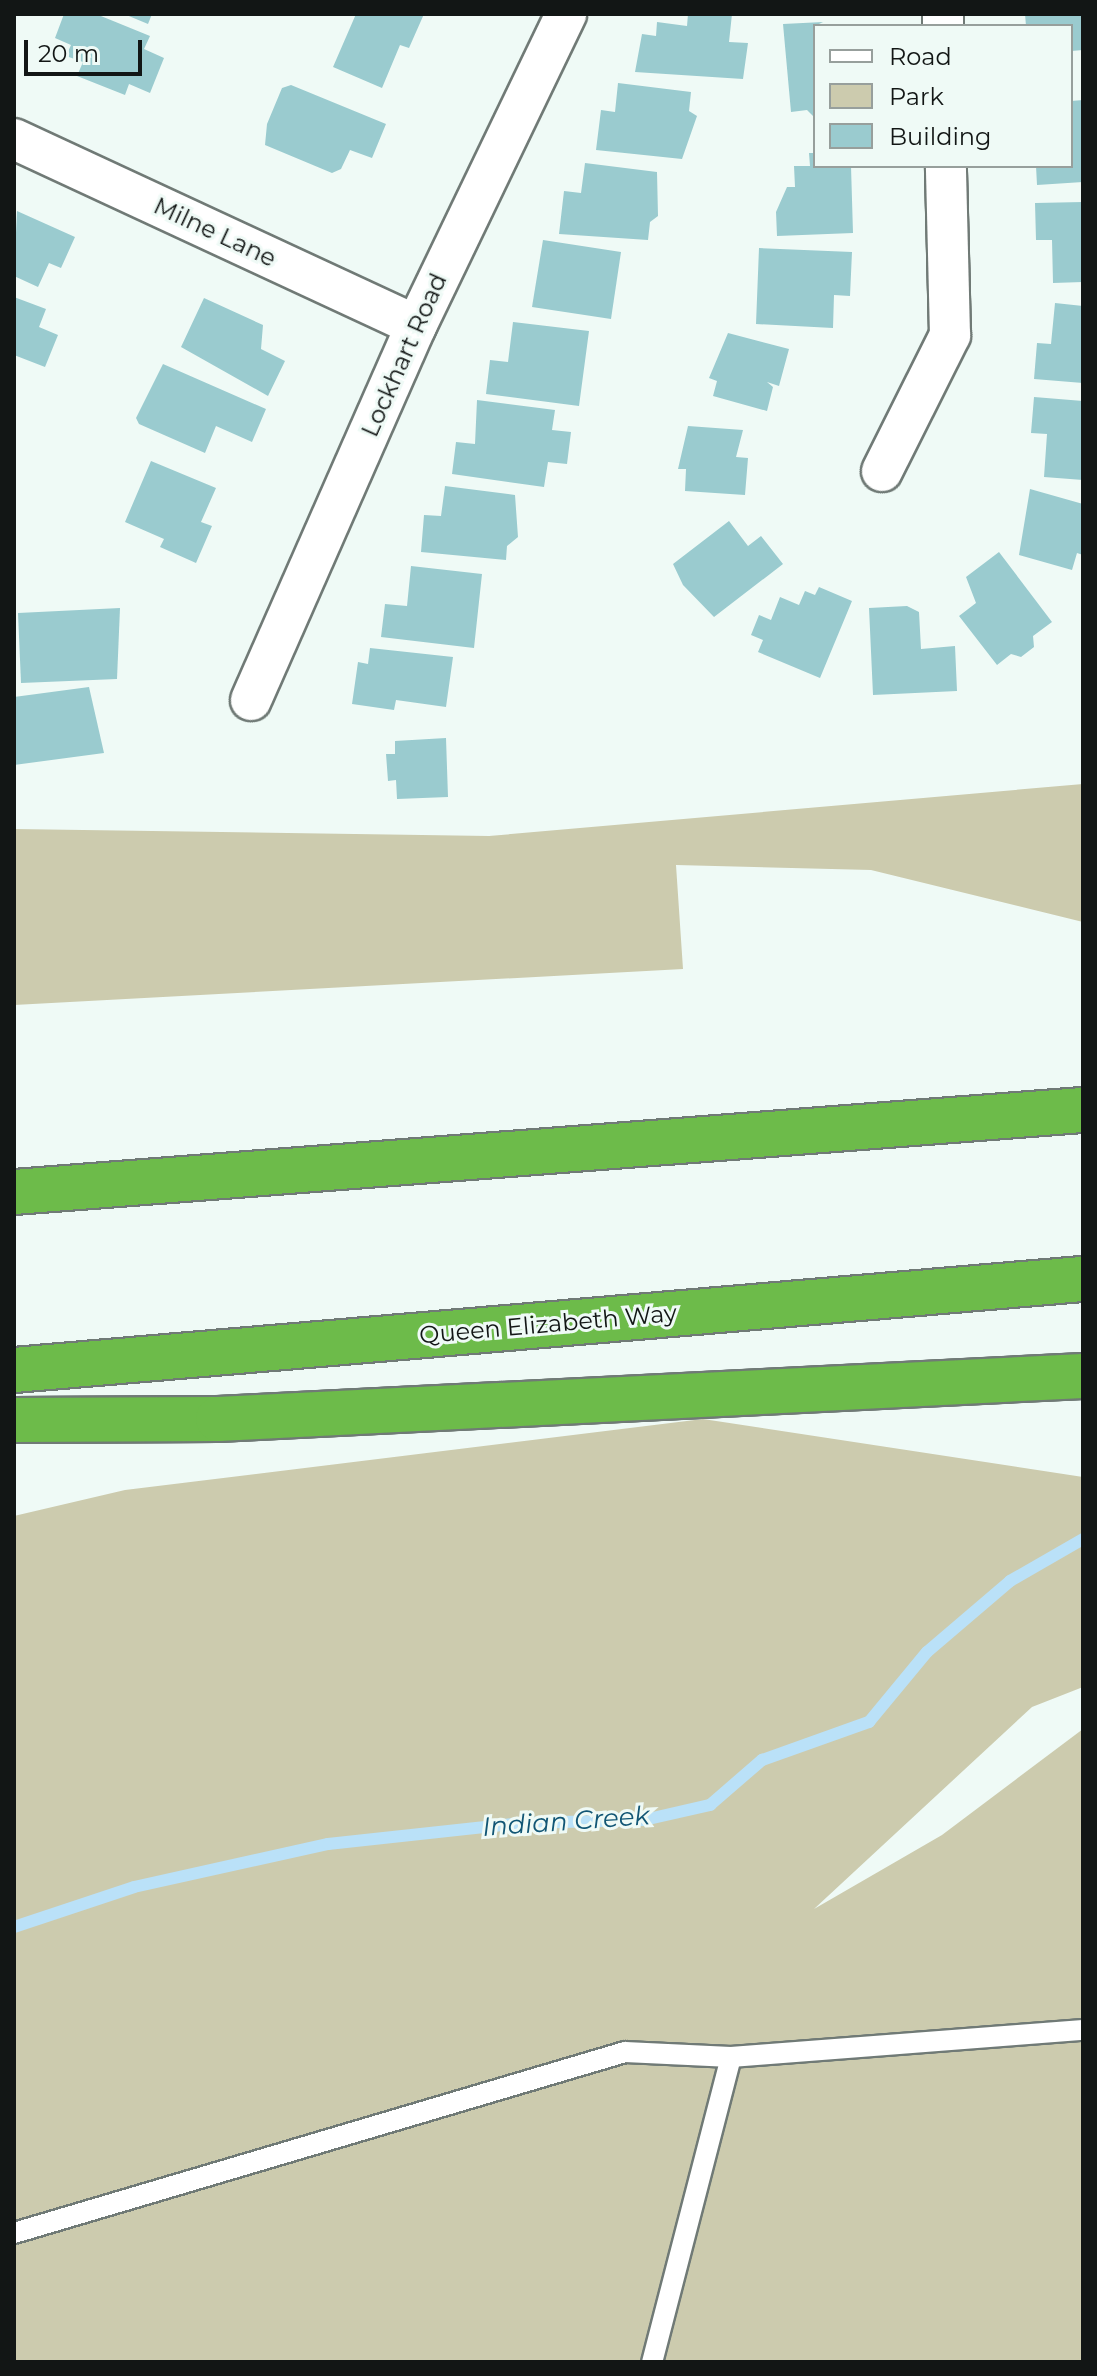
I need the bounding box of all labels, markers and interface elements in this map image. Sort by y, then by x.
scale bar [28,24,146,74]
legend [813,24,1073,168]
text: 20 m [38,39,99,68]
text: Road [889,42,952,71]
text: Park [889,82,944,111]
text: Building [889,122,992,151]
street label: Milne Lane [149,191,281,273]
street label: Lockhart Road [355,269,453,441]
street label: Queen Elizabeth Way [418,1298,678,1350]
water label: Indian Creek [481,1801,651,1843]

